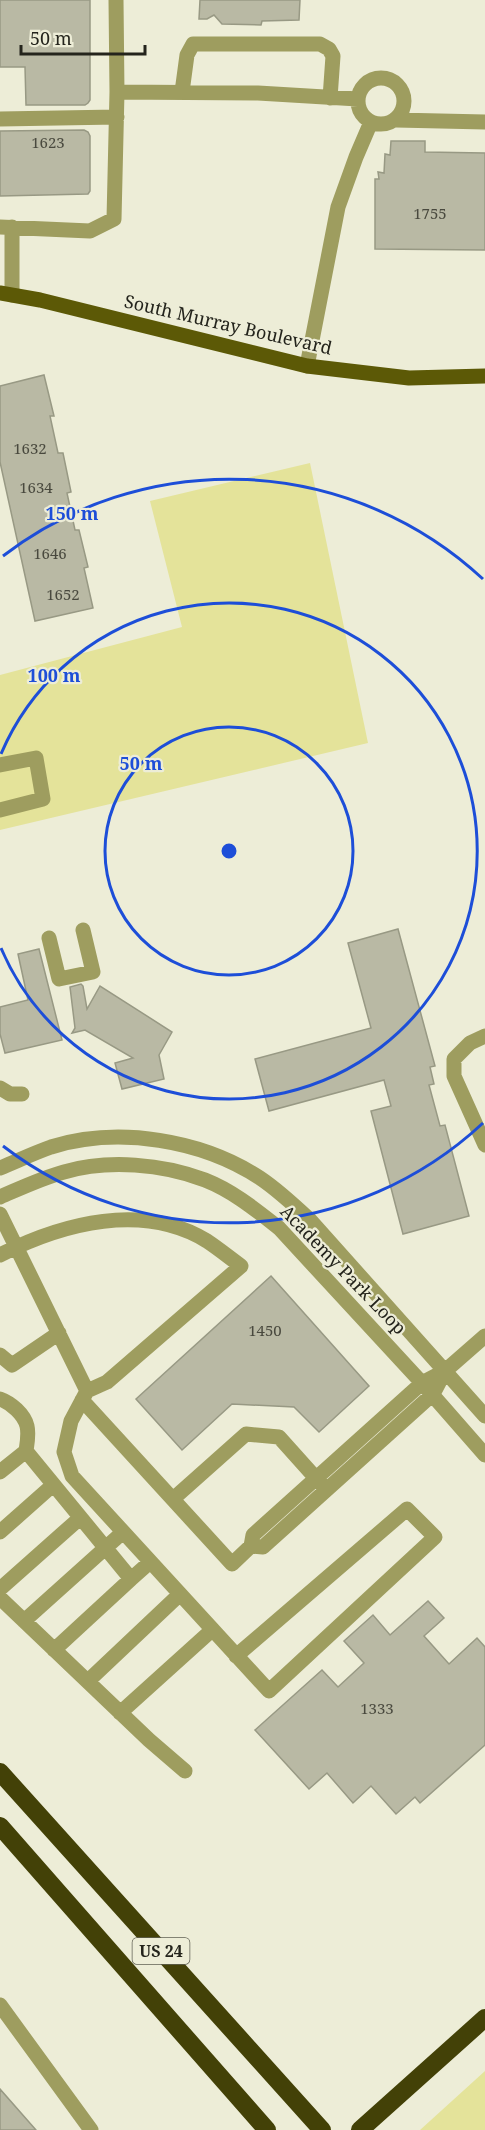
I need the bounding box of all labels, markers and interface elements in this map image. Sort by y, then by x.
scale bar [21,18,146,56]
text: 50 m [30,26,72,50]
house number: 1623 [31,132,65,152]
house number: 1755 [413,203,447,223]
street label: South Murray Boulevard [122,288,334,360]
house number: 1632 [13,438,47,458]
house number: 1634 [19,477,53,497]
text: 150 m [46,501,99,525]
house number: 1646 [33,543,67,563]
house number: 1652 [46,584,80,604]
text: 100 m [28,663,81,687]
text: 50 m [120,751,163,775]
centre of rings [219,841,239,861]
street label: Academy Park Loop [276,1199,412,1339]
house number: 1450 [248,1320,282,1340]
house number: 1333 [360,1698,394,1718]
road number: US 24 [132,1938,190,1964]

